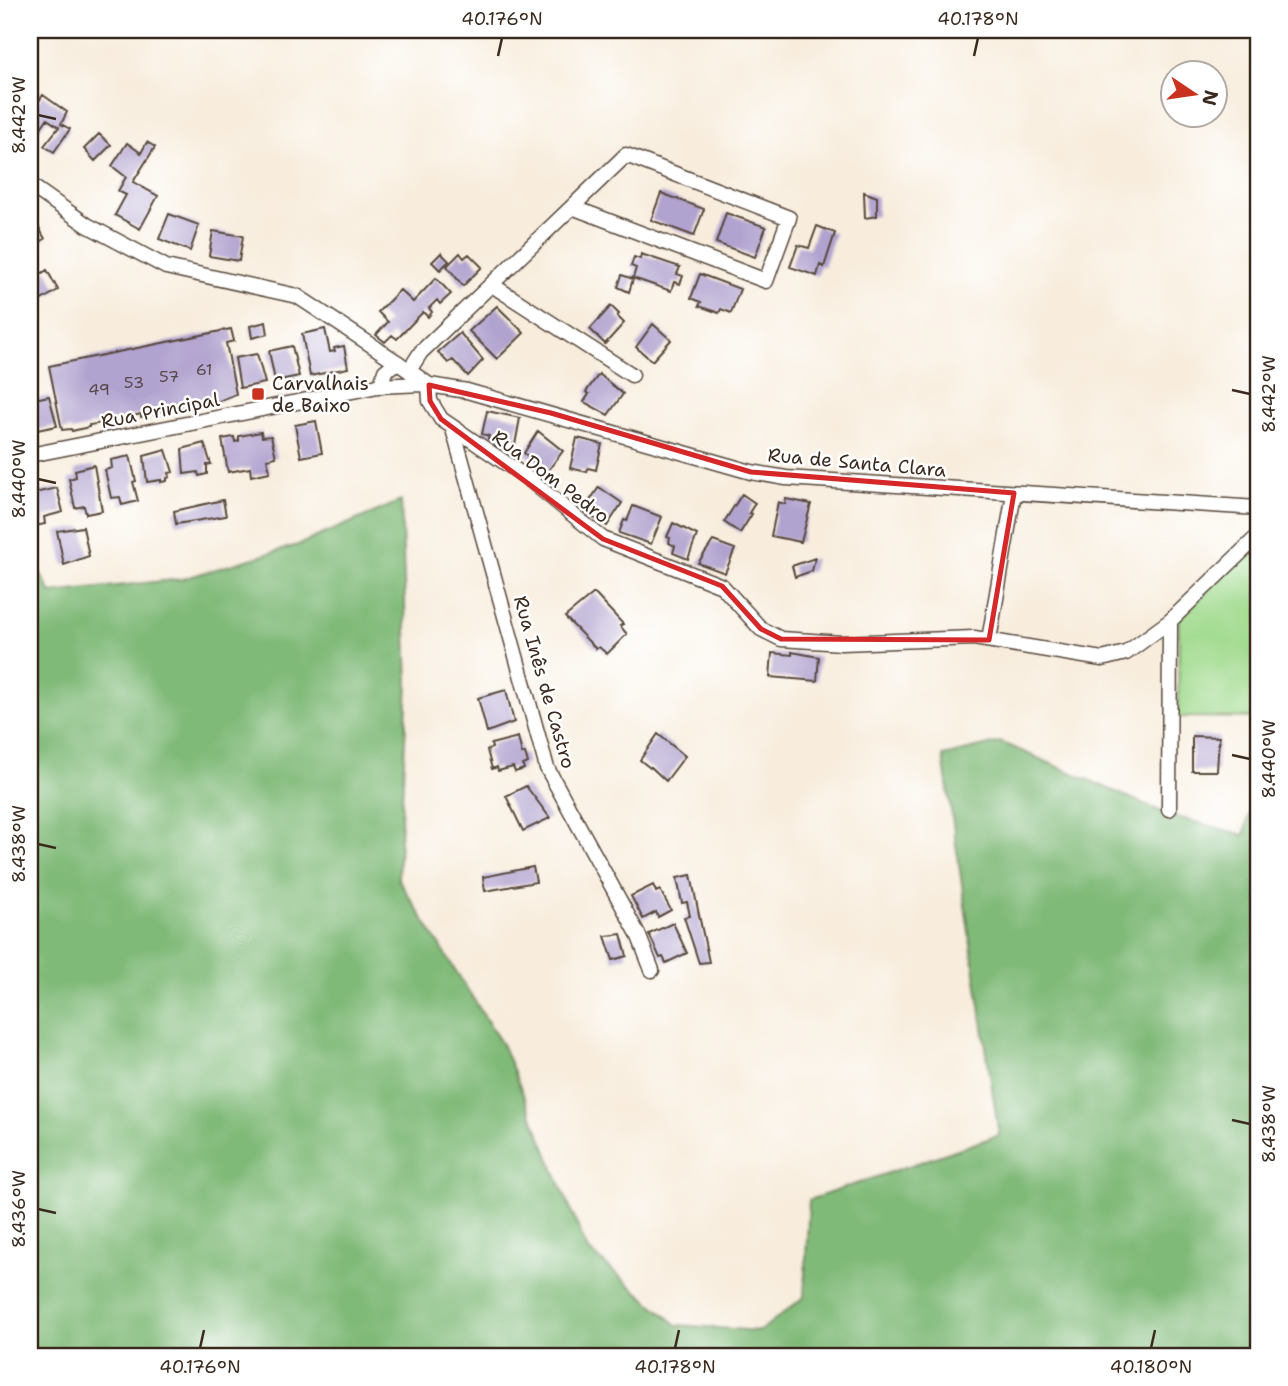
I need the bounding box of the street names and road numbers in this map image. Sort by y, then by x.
street label: Rua Principal [99,387,222,434]
street label: Rua Dom Pedro [487,424,614,529]
street label: Rua de Santa Clara [767,442,947,483]
street label: Rua Inês de Castro [508,593,581,771]

